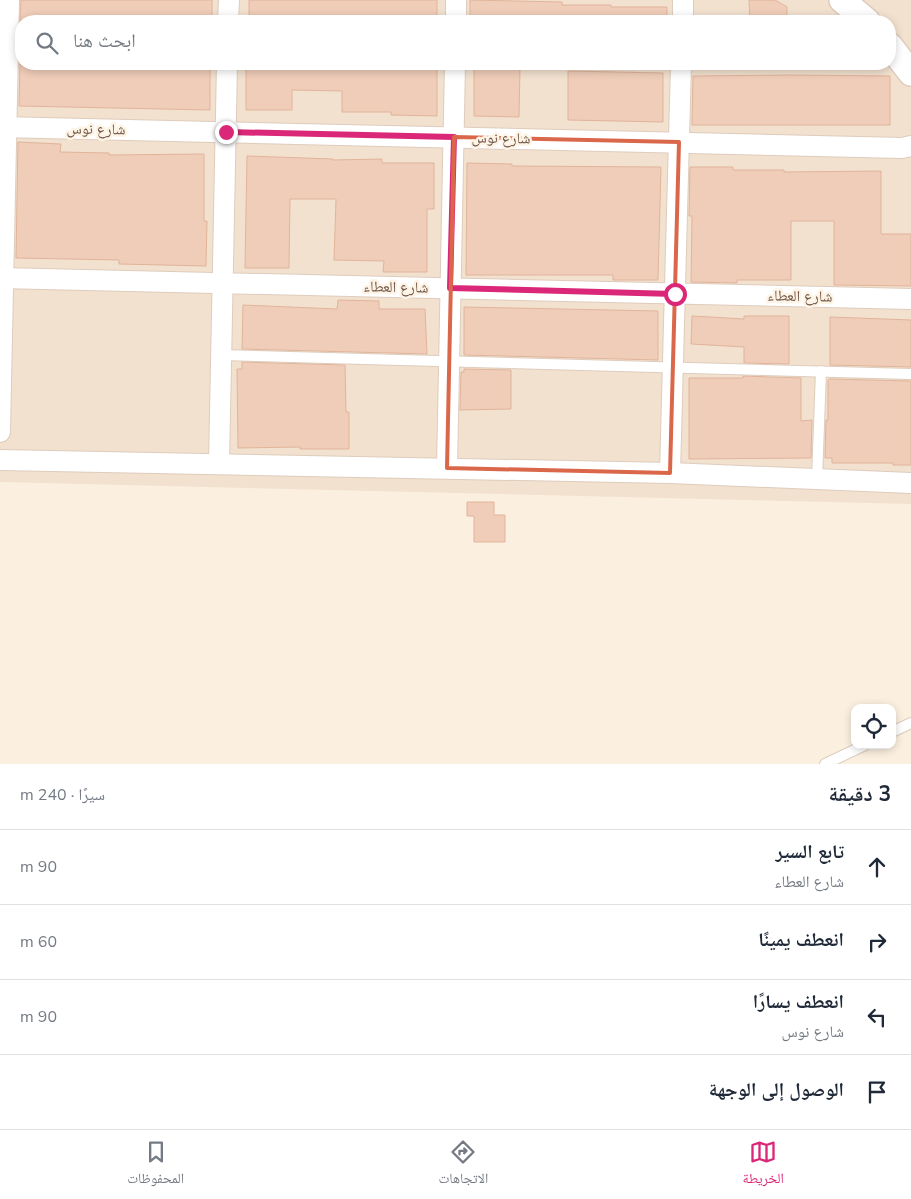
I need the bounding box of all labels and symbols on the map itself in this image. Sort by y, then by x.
street label: شارع نوس [66,118,126,140]
route end [215,121,238,144]
street label: شارع نوس [471,127,531,149]
street label: شارع العطاء [363,276,429,298]
route start [664,283,687,306]
street label: شارع العطاء [767,285,833,307]

